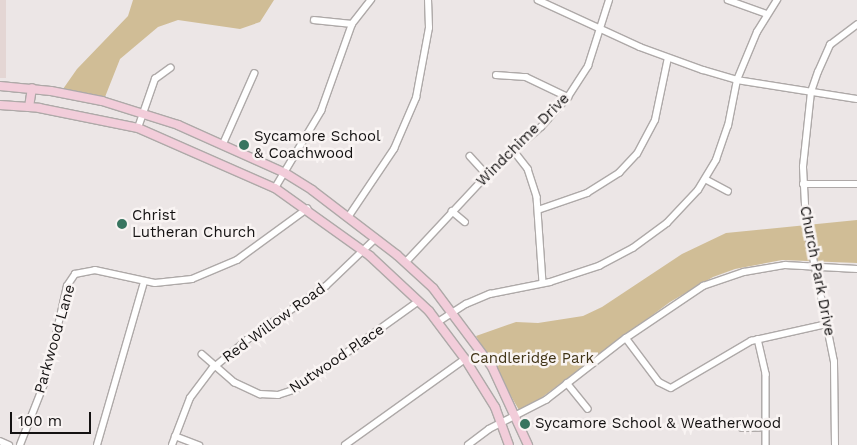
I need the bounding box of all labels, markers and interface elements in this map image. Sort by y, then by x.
street label: Windchime Drive [473,90,573,190]
place label: Sycamore School & Coachwood [254,127,381,162]
marker: Sycamore School & Coachwood [238,139,250,151]
street label: Church Park Drive [796,204,838,338]
place label: Christ Lutheran Church [132,206,255,241]
marker: Christ Lutheran Church [116,218,128,230]
street label: Red Willow Road [219,279,329,367]
street label: Parkwood Lane [31,282,79,396]
street label: Nutwood Place [286,321,388,397]
park label: Candleridge Park [470,350,594,368]
scale bar [12,402,94,434]
text: 100 m [18,412,62,430]
place label: Sycamore School & Weatherwood [535,415,782,433]
marker: Sycamore School & Weatherwood [519,418,531,430]

